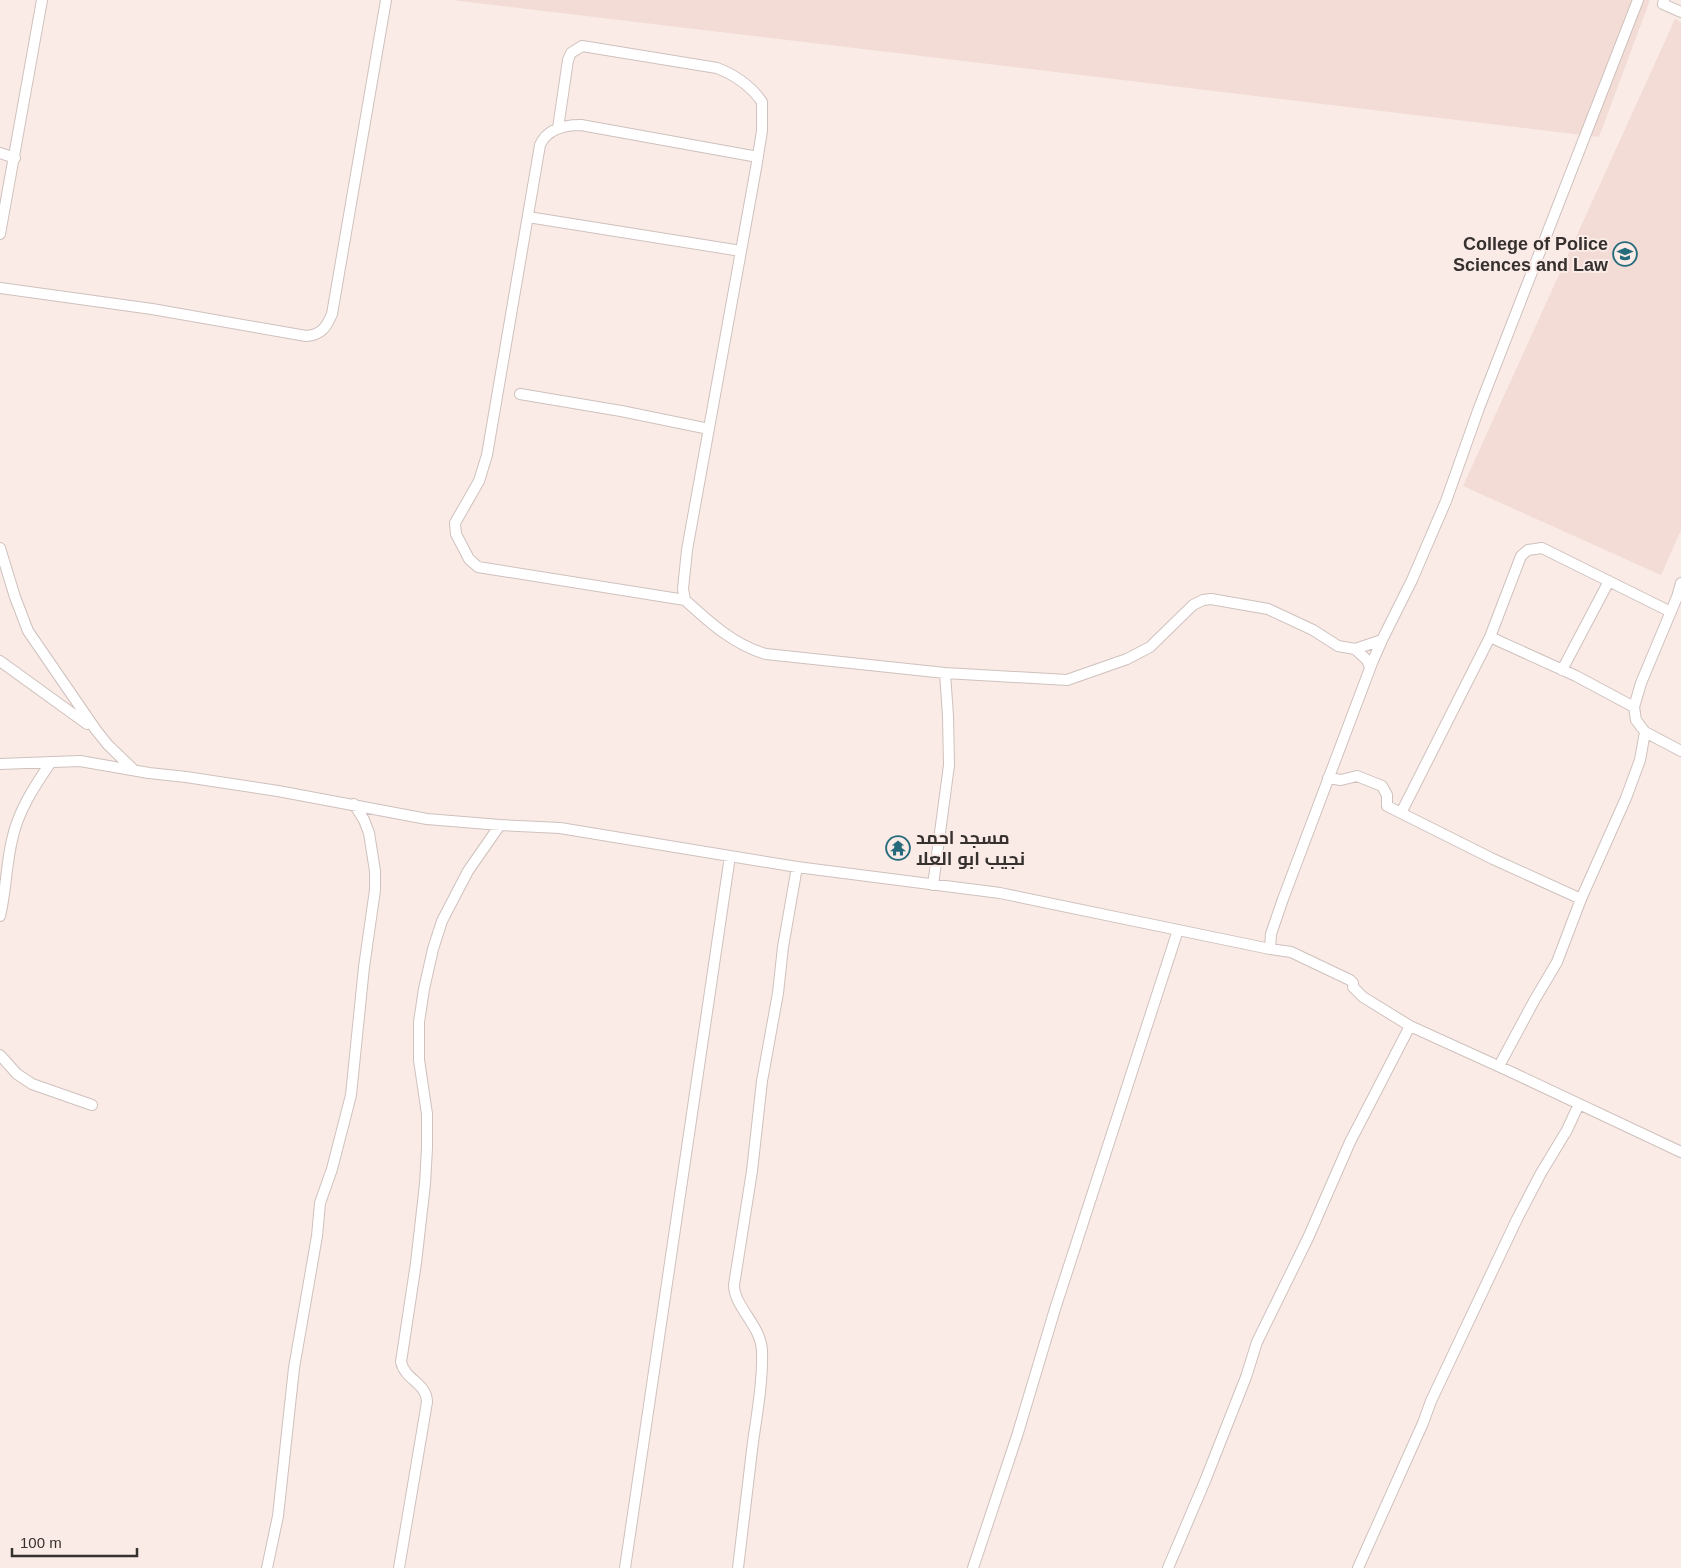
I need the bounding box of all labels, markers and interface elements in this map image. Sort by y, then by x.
place label: College of Police Sciences and Law [1453,234,1609,275]
school or university icon: College of Police Sciences and Law [1612,241,1638,267]
place label: مسجد احمد نجيب ابو العلا [916,828,1025,870]
temple icon: مسجد احمد نجيب ابو العلا [885,835,911,861]
scale bar [12,1526,138,1558]
text: 100 m [20,1534,62,1551]

